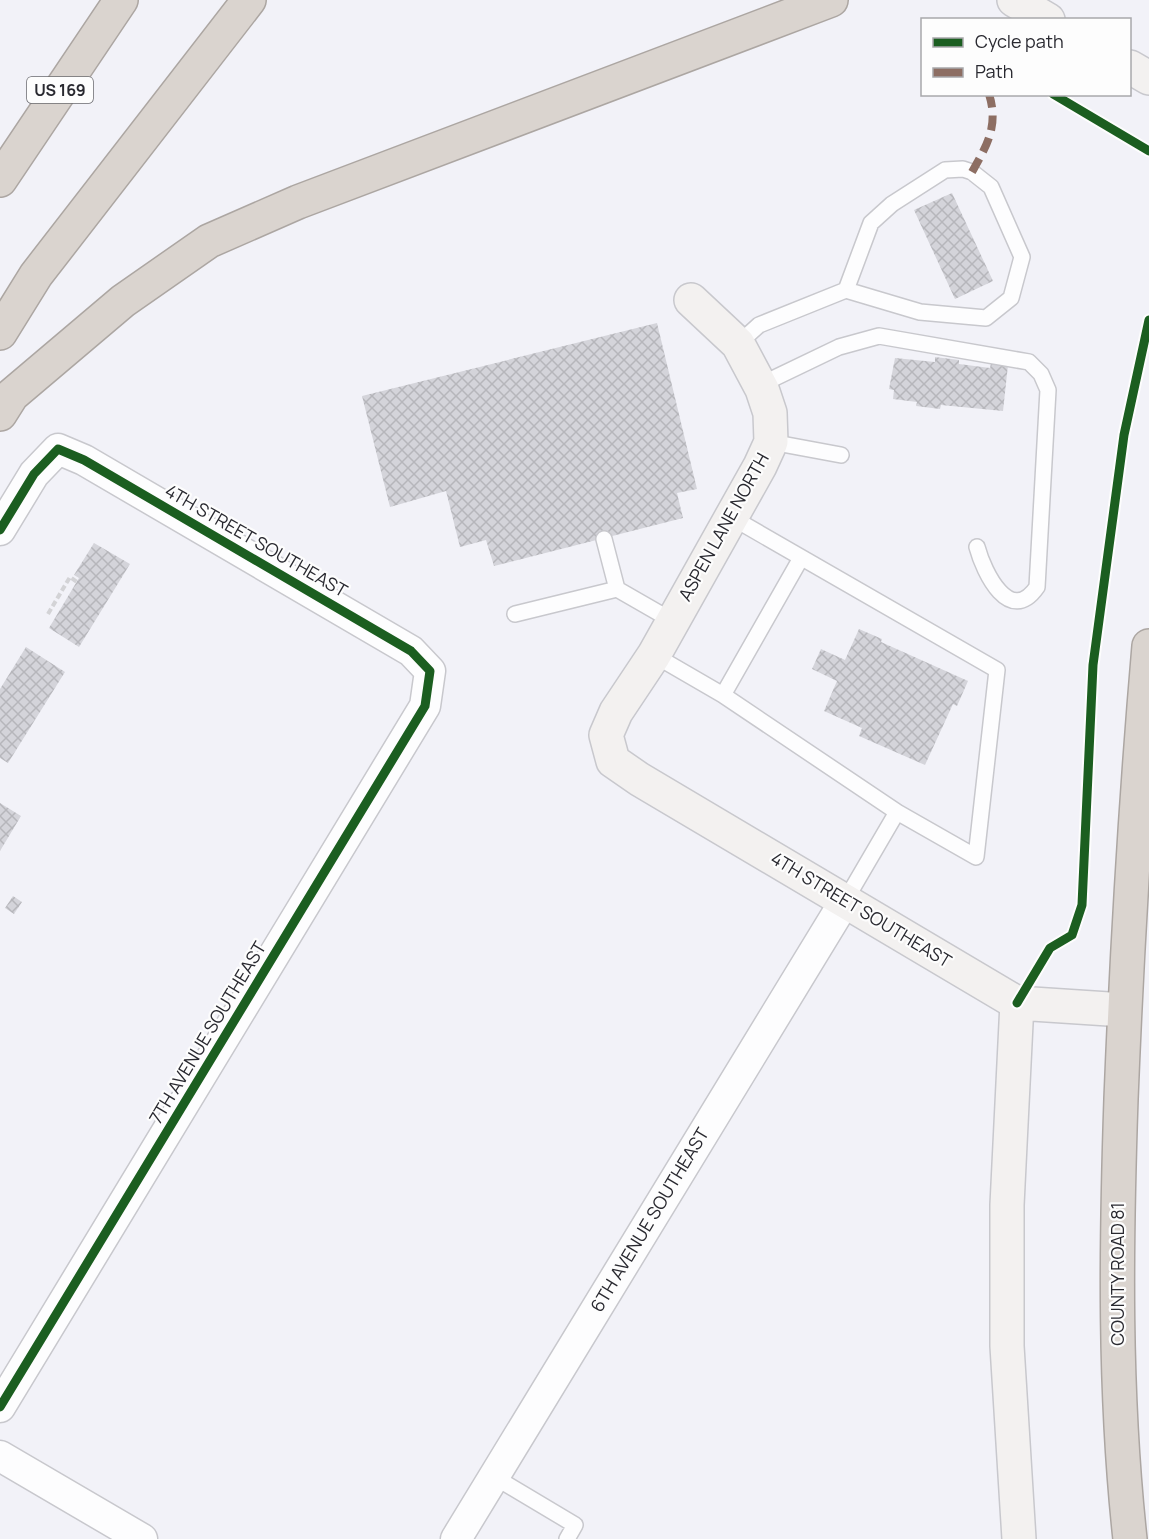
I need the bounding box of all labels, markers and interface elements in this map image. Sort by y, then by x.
legend [921,18,1131,96]
text: Cycle path [975,29,1064,53]
text: Path [975,59,1013,83]
road number: US 169 [27,77,93,103]
street label: ASPEN LANE NORTH [672,448,774,605]
street label: 4TH STREET SOUTHEAST [161,478,352,602]
street label: 4TH STREET SOUTHEAST [767,846,956,973]
street label: 7TH AVENUE SOUTHEAST [143,937,271,1128]
street label: 6TH AVENUE SOUTHEAST [585,1123,714,1316]
street label: COUNTY ROAD 81 [1105,1202,1129,1346]

